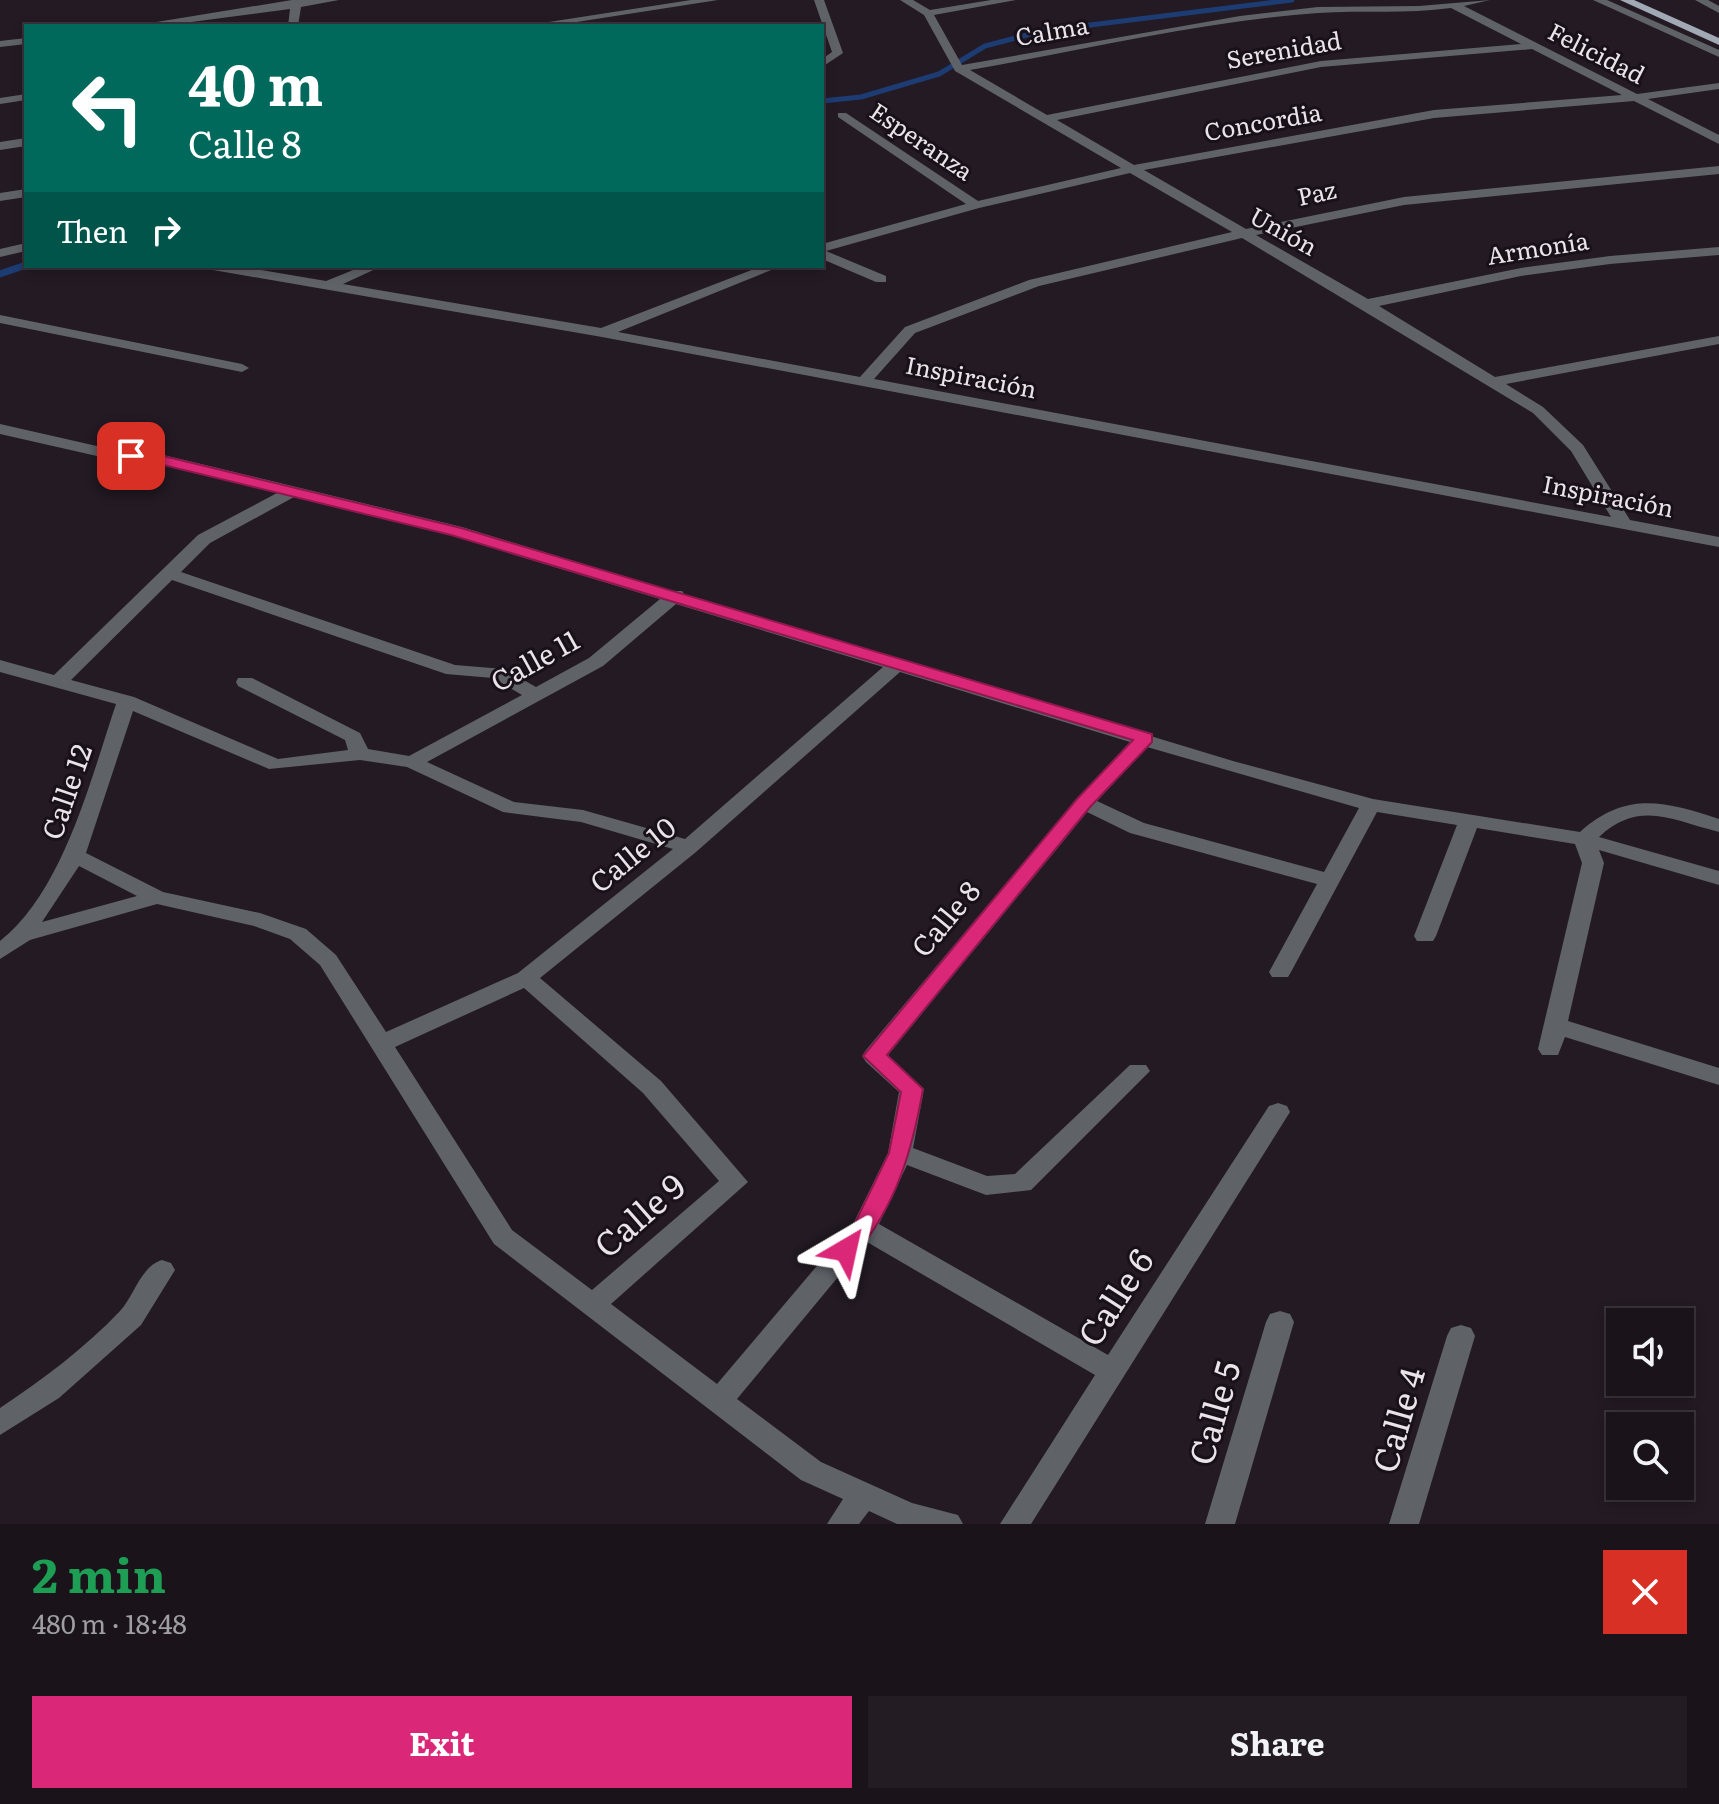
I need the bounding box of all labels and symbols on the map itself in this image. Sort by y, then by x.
street label: Calma [1012,6,1091,53]
street label: Felicidad [1543,13,1652,91]
street label: Serenidad [1223,21,1344,76]
street label: Esperanza [864,93,981,187]
street label: Concordia [1201,93,1324,148]
street label: Paz [1294,170,1340,213]
street label: Unión [1244,197,1325,263]
street label: Armonía [1484,221,1591,272]
street label: Inspiración [903,346,1040,405]
pin [97,422,165,490]
street label: Inspiración [1540,465,1677,524]
street label: Calle 11 [482,618,586,701]
street label: Calle 12 [29,738,101,845]
street label: Calle 10 [579,805,684,901]
street label: Calle 8 [900,870,989,965]
street label: Calle 9 [581,1160,695,1268]
position arrow [804,1208,888,1292]
street label: Calle 6 [1063,1238,1164,1355]
street label: Calle 5 [1173,1354,1251,1470]
street label: Calle 4 [1357,1360,1435,1478]

